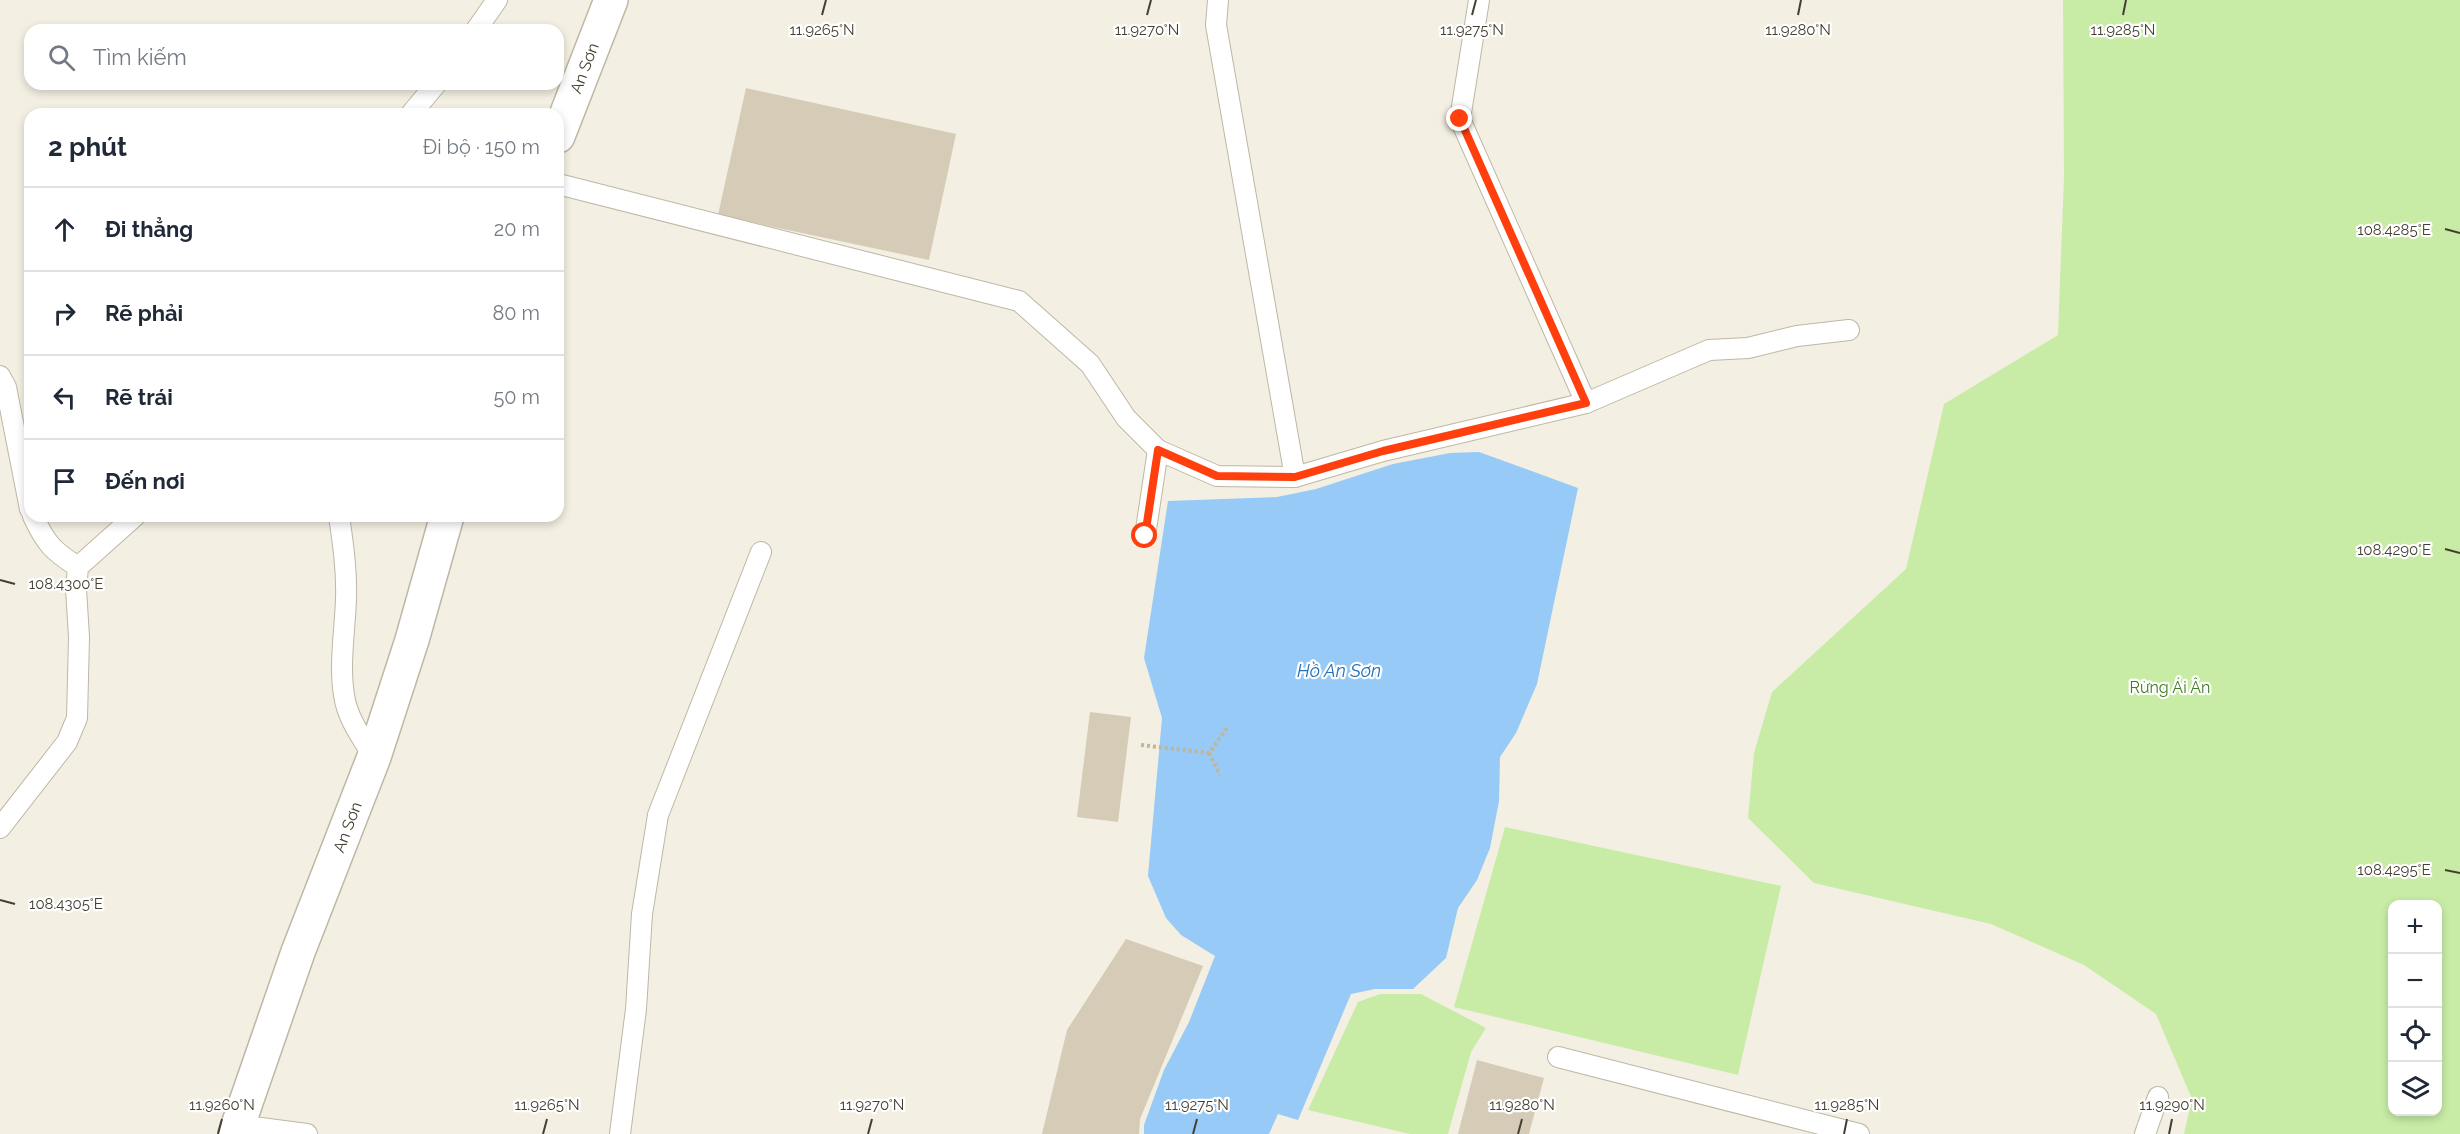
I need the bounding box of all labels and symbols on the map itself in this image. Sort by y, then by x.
text: 11.9265°N [789,21,855,39]
text: 11.9270°N [1115,21,1179,39]
text: 11.9275°N [1440,21,1504,39]
text: 11.9280°N [1765,21,1831,39]
text: 11.9285°N [2091,21,2155,39]
street label: An Sơn [566,40,603,96]
route end [1446,105,1472,131]
text: 108.4285°E [2357,221,2431,239]
route start [1131,522,1157,548]
text: 108.4290°E [2357,541,2431,559]
text: 108.4300°E [29,575,103,593]
water label: Hồ An Sơn [1297,660,1381,681]
park label: Rừng Ái Ân [2130,677,2210,697]
street label: An Sơn [329,799,366,855]
text: 108.4295°E [2357,861,2431,879]
text: 108.4305°E [29,895,103,913]
text: 11.9260°N [189,1096,255,1114]
text: 11.9265°N [514,1096,580,1114]
text: 11.9270°N [840,1096,904,1114]
text: 11.9275°N [1165,1096,1229,1114]
text: 11.9280°N [1489,1096,1555,1114]
text: 11.9285°N [1815,1096,1879,1114]
text: 11.9290°N [2139,1096,2205,1114]

